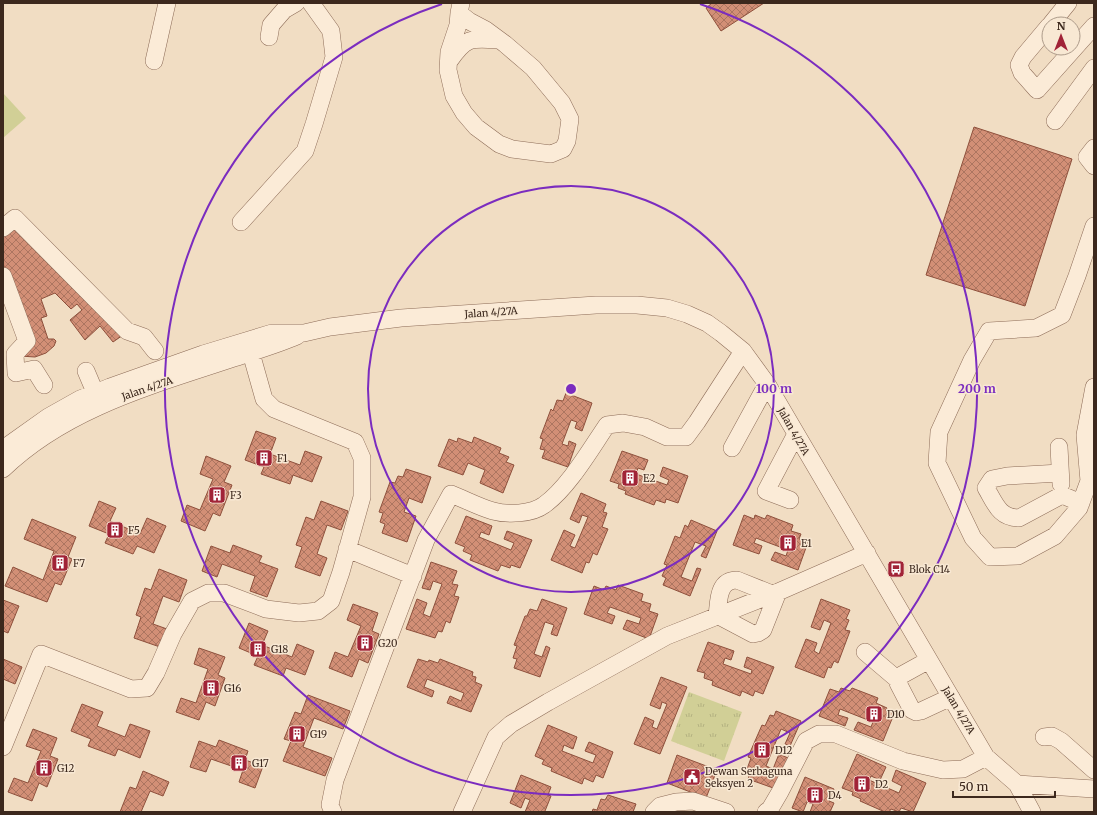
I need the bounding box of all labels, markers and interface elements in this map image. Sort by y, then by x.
north arrow [1041,16,1081,56]
text: N [1057,19,1066,33]
street label: Jalan 4/27A [463,304,519,321]
street label: Jalan 4/27A [119,373,175,404]
text: 100 m [756,381,792,396]
text: 200 m [958,381,996,396]
centre of rings [564,382,578,396]
street label: Jalan 4/27A [774,404,813,458]
building icon: F1 [254,448,274,468]
place label: F1 [277,452,288,465]
building icon: E2 [620,468,640,488]
place label: E2 [643,472,655,485]
building icon: F3 [207,485,227,505]
place label: F3 [230,489,242,502]
building icon: F5 [105,520,125,540]
place label: F5 [128,524,140,537]
building icon: E1 [778,533,798,553]
place label: E1 [801,537,812,550]
building icon: F7 [50,553,70,573]
place label: F7 [73,557,85,570]
bus stop icon: Blok C14 [886,559,906,579]
place label: Blok C14 [909,563,950,576]
building icon: G20 [355,633,375,653]
place label: G20 [378,637,397,650]
building icon: G18 [248,639,268,659]
place label: G18 [271,643,288,656]
building icon: G16 [201,678,221,698]
place label: G16 [224,682,241,695]
street label: Jalan 4/27A [939,683,978,737]
building icon: D10 [864,704,884,724]
place label: D10 [887,708,905,721]
building icon: G19 [287,724,307,744]
place label: G19 [310,728,327,741]
building icon: D12 [752,740,772,760]
place label: D12 [775,744,793,757]
building icon: G17 [229,753,249,773]
place label: G17 [252,757,269,770]
building icon: G12 [34,758,54,778]
place label: G12 [57,762,74,775]
place label: Dewan Serbaguna Seksyen 2 [705,765,793,790]
public building icon: Dewan Serbaguna Seksyen 2 [682,767,702,787]
scale bar [953,773,1055,799]
building icon: D2 [852,774,872,794]
place label: D2 [875,778,888,791]
text: 50 m [959,779,988,794]
building icon: D4 [805,785,825,805]
place label: D4 [828,789,842,802]

